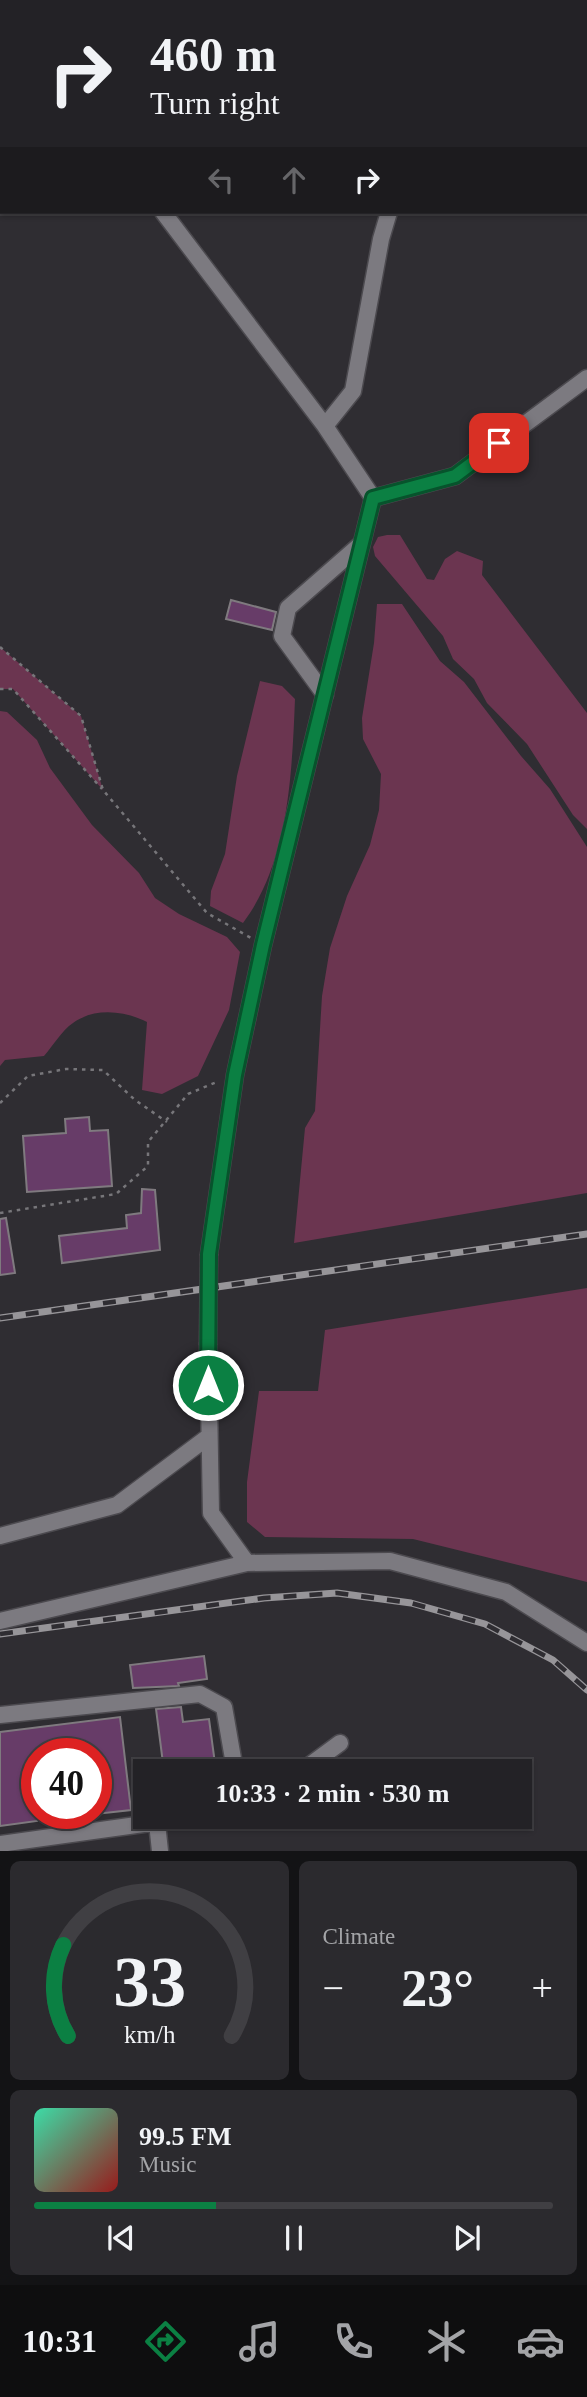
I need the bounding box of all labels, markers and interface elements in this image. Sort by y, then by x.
text: 460 m [150,27,277,82]
icon: right [35,28,126,119]
text: Turn right [150,85,280,121]
icon: left [202,161,240,199]
icon: ahead [275,161,313,199]
icon: right [348,161,386,199]
pin [469,413,529,473]
icon: arrive [480,424,518,462]
position arrow [171,1348,245,1422]
speed limit sign: 40 [21,1738,112,1829]
text: 10:33 · 2 min · 530 m [216,1779,450,1808]
text: Climate [323,1924,395,1949]
text: 33 [113,1942,186,2023]
text: 23° [401,1960,474,2017]
text: − [323,1967,344,2009]
text: + [532,1967,553,2009]
text: km/h [124,2021,175,2048]
text: 99.5 FM [139,2122,231,2151]
text: Music [139,2152,197,2177]
icon: previous [102,2219,140,2257]
icon: pause [275,2219,313,2257]
icon: next [448,2219,486,2257]
icon: directions [141,2317,190,2366]
icon: music [235,2317,284,2366]
icon: phone [329,2317,378,2366]
icon: climate [422,2317,471,2366]
icon: car [516,2317,565,2366]
text: 10:31 [22,2323,97,2359]

